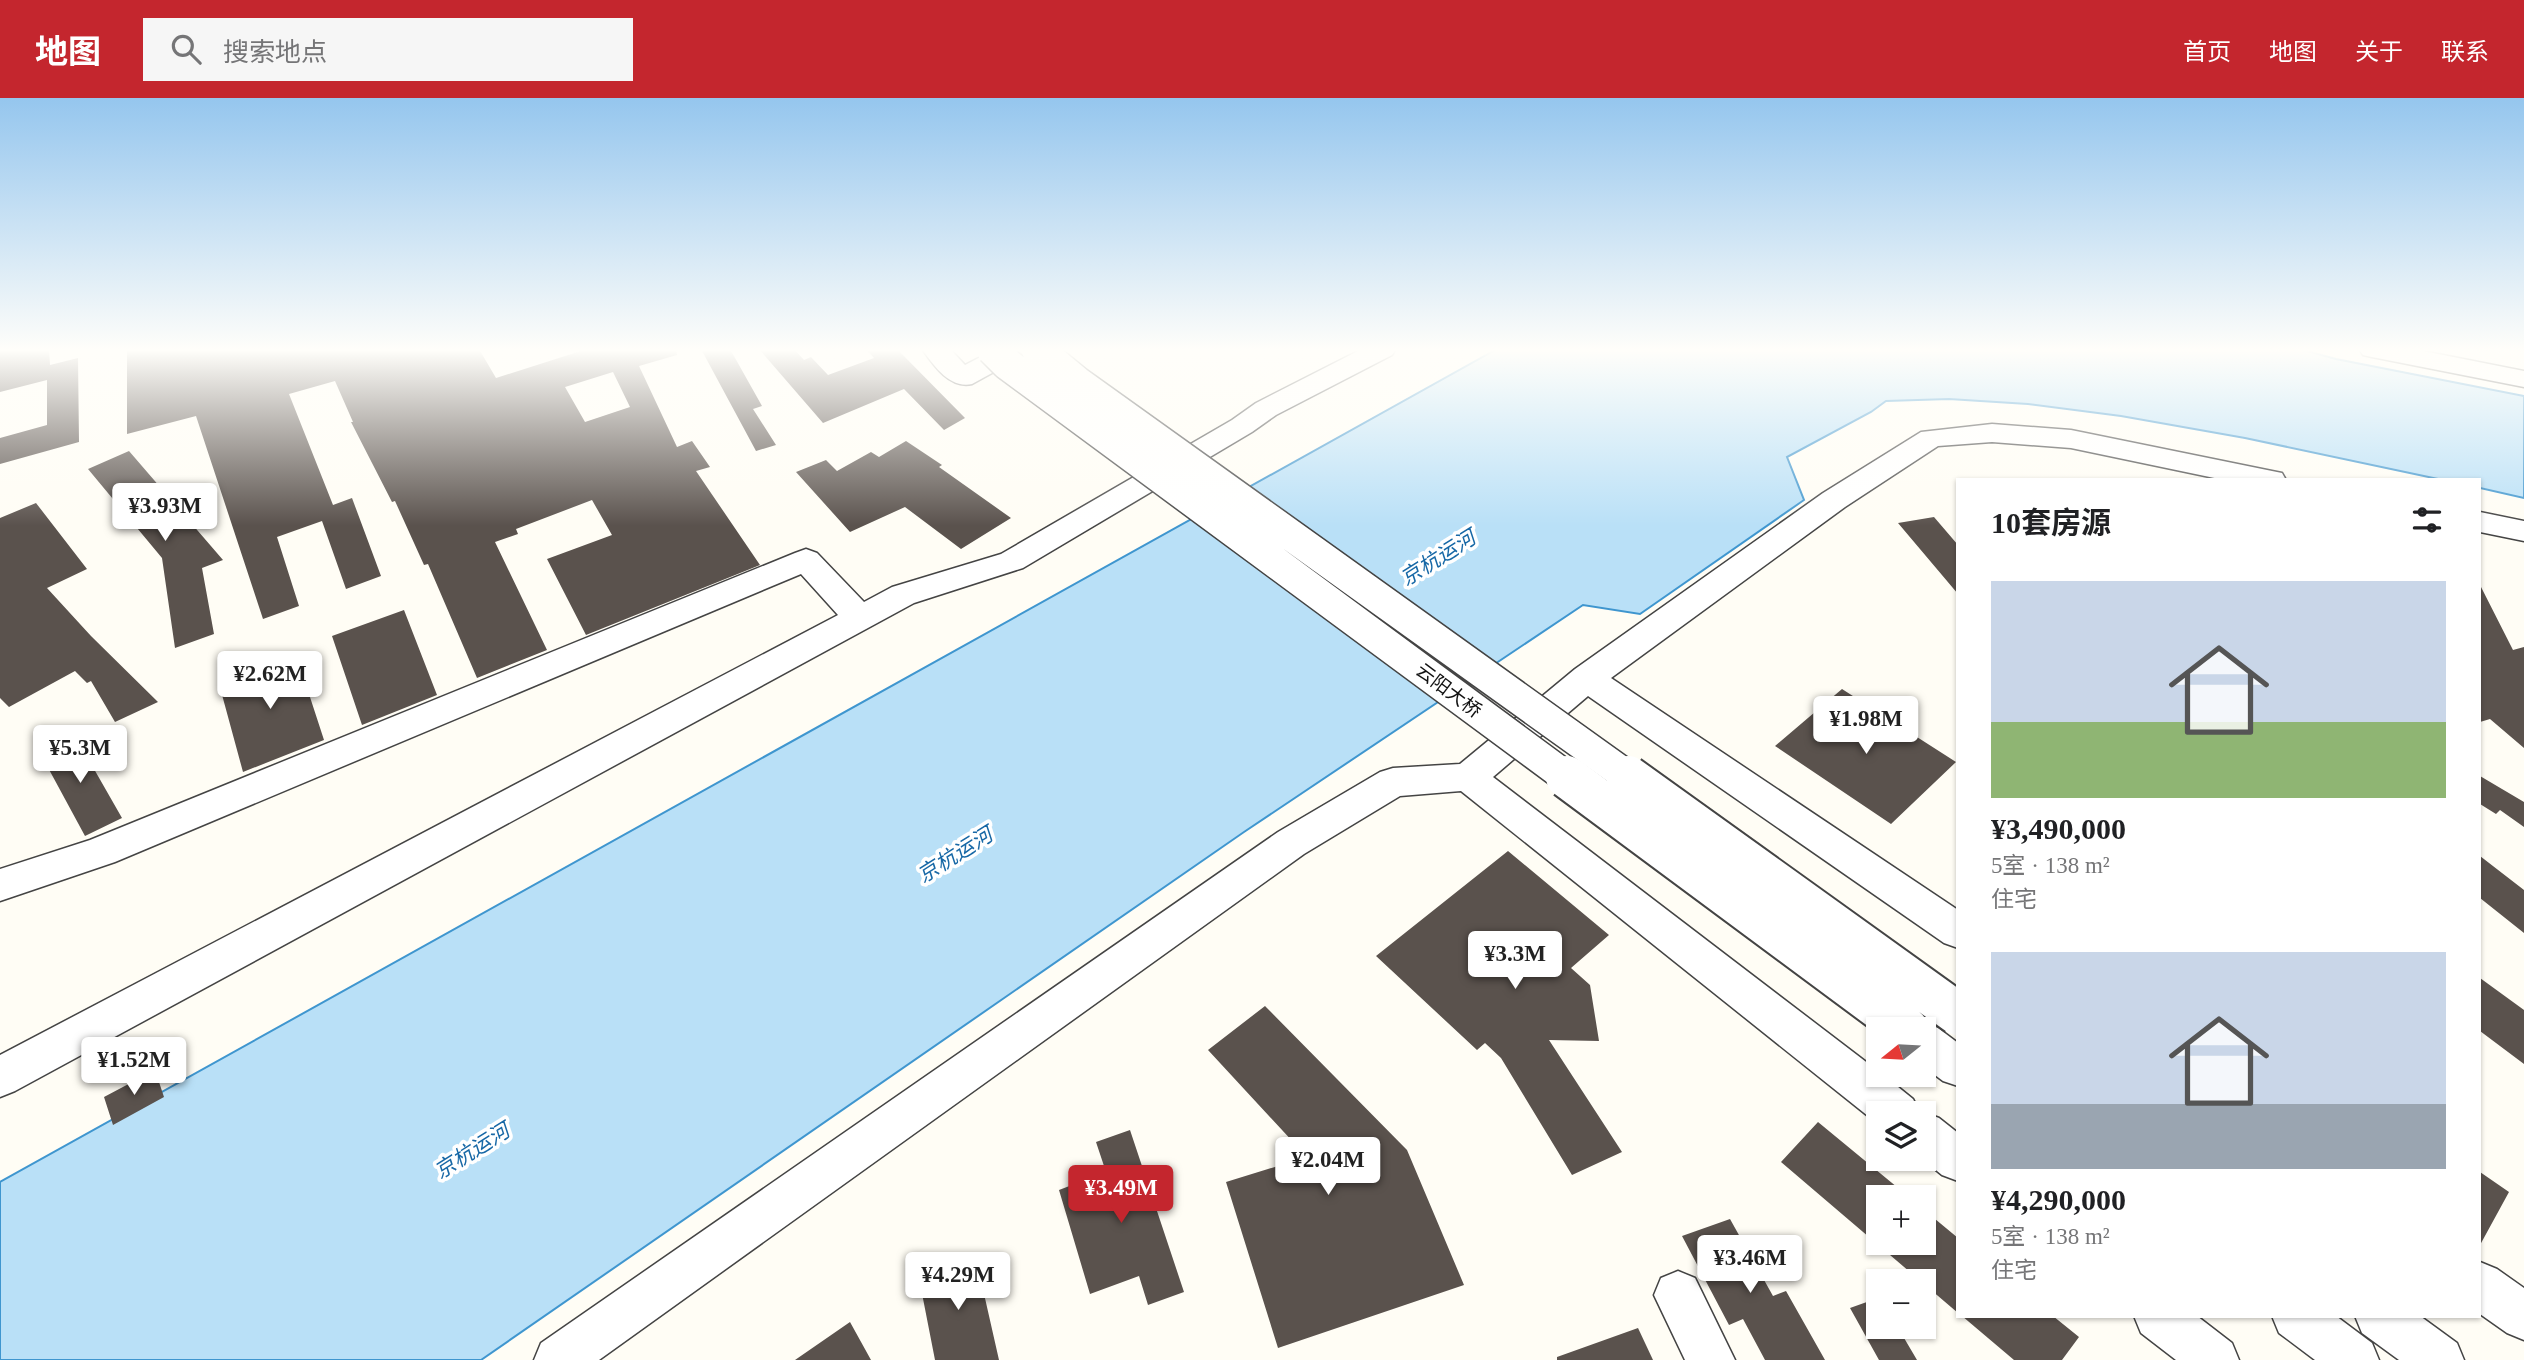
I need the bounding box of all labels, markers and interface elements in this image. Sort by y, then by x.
search box [143,18,633,81]
icon: search [167,30,205,68]
text: 地图 [35,34,101,70]
text: 搜索地点 [223,38,327,67]
text: 首页 [2183,39,2231,65]
text: 地图 [2269,39,2317,65]
text: 关于 [2355,39,2403,65]
text: 联系 [2441,39,2489,65]
pin: ¥3.93M [108,484,222,543]
text: ¥3.93M [128,493,202,518]
icon: filters [2408,501,2446,539]
text: 10套房源 [1991,506,2111,539]
water label: 京杭运河 [1396,523,1483,590]
icon: home [2156,627,2282,753]
pin: ¥2.62M [213,652,327,711]
street label: 云阳大桥 [1412,659,1485,722]
text: ¥2.62M [233,661,307,686]
pin: ¥1.98M [1809,696,1923,756]
text: ¥1.98M [1829,706,1903,731]
pin: ¥5.3M [31,726,129,785]
text: ¥5.3M [49,735,111,760]
text: ¥3,490,000 [1991,812,2126,845]
water label: 京杭运河 [913,820,1000,887]
text: 5室 · 138 m² [1991,853,2110,878]
text: 住宅 [1991,887,2037,912]
pin: ¥3.3M [1466,932,1564,991]
text: ¥3.3M [1484,941,1546,966]
icon: home [2156,998,2282,1124]
north arrow [1866,1017,1936,1087]
map controls [1866,1017,1936,1339]
pin: ¥1.52M [77,1038,191,1097]
text: ¥1.52M [97,1047,171,1072]
button: layers [1866,1101,1936,1171]
water label: 京杭运河 [430,1116,517,1183]
pin: ¥2.04M [1271,1138,1385,1197]
text: ¥2.04M [1291,1147,1365,1172]
pin: ¥3.49M [1064,1166,1178,1225]
text: ¥3.49M [1084,1175,1158,1200]
text: ¥4,290,000 [1991,1183,2126,1216]
button: + [1866,1185,1936,1255]
text: 5室 · 138 m² [1991,1224,2110,1249]
pin: ¥3.46M [1693,1236,1807,1295]
text: ¥3.46M [1713,1245,1787,1270]
pin: ¥4.29M [901,1252,1015,1312]
text: 住宅 [1991,1258,2037,1283]
text: ¥4.29M [921,1262,995,1287]
button: − [1866,1269,1936,1339]

